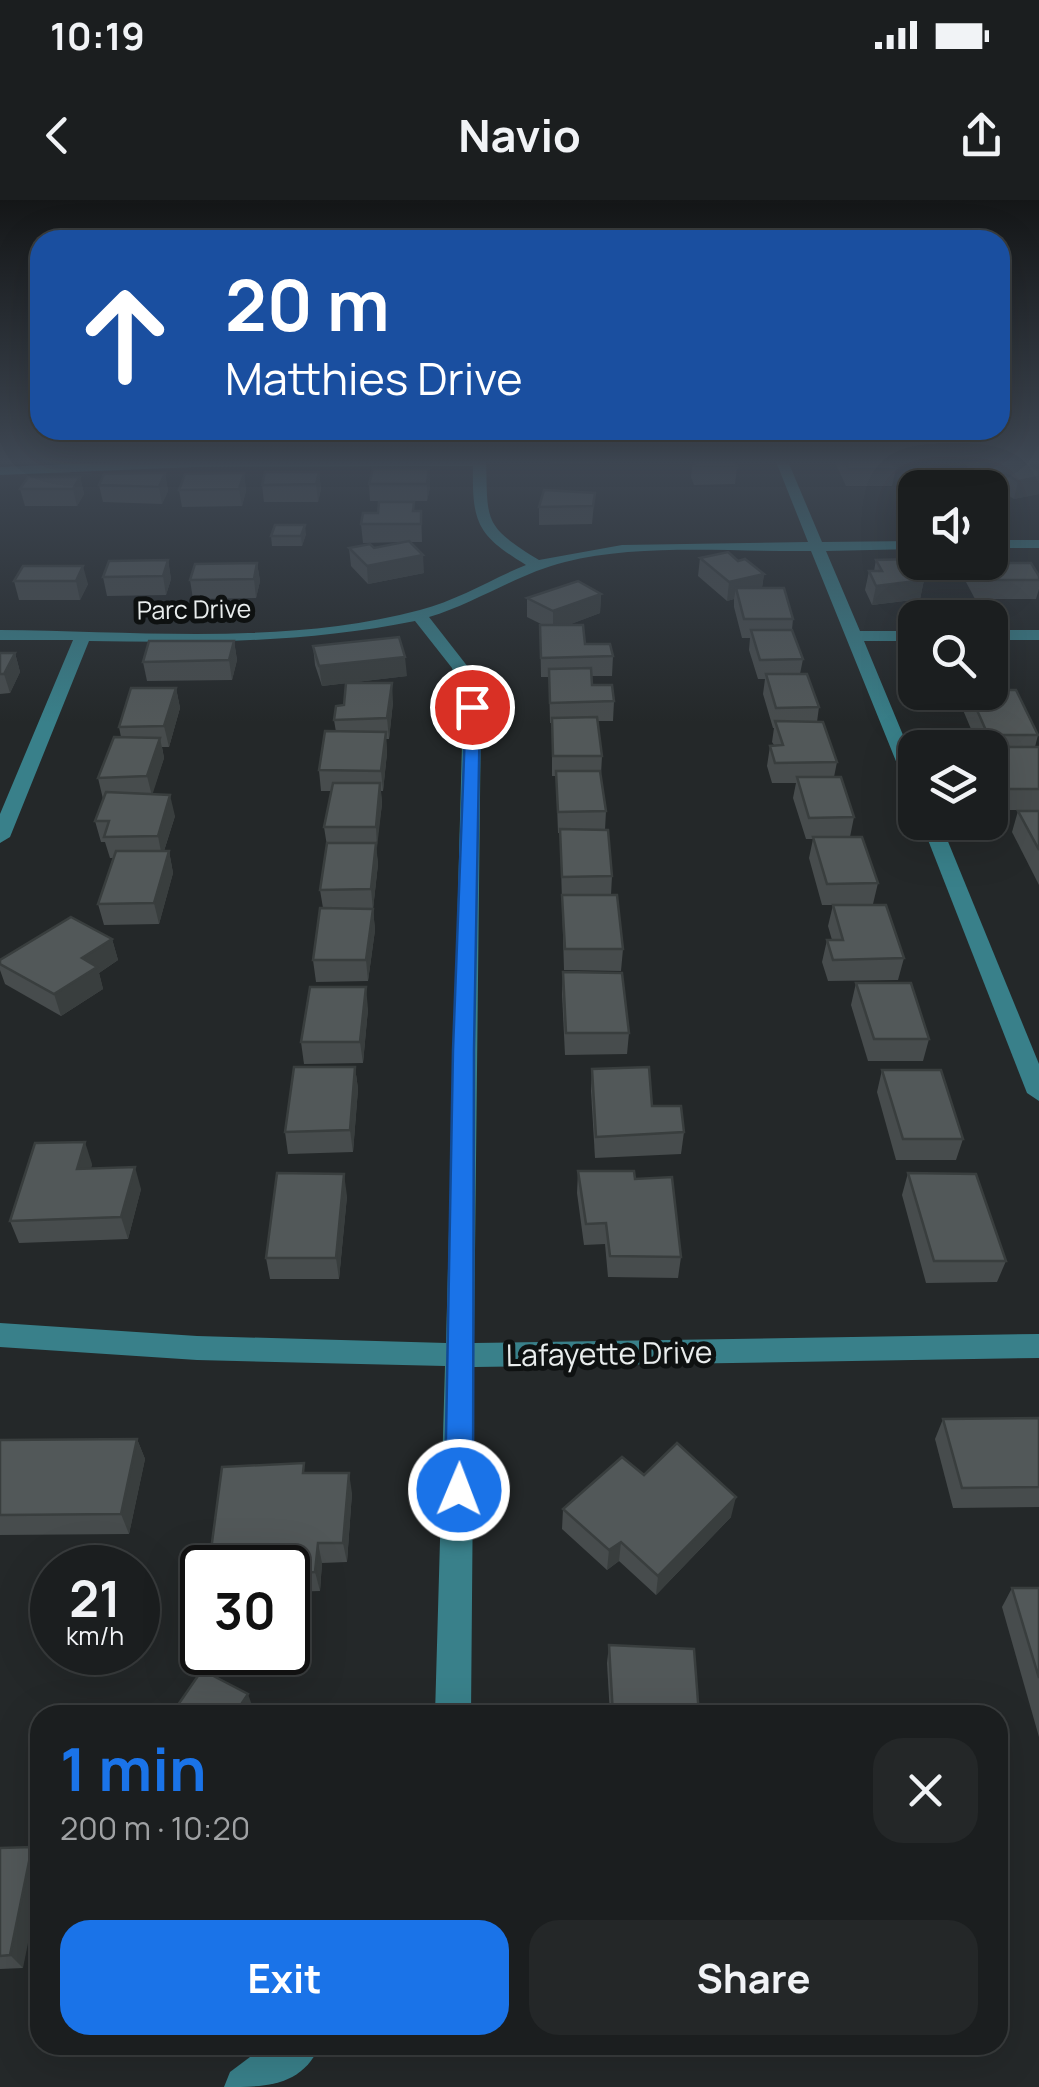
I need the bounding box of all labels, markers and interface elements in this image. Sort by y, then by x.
text: 10:19 [50,9,145,61]
text: Navio [458,104,581,166]
icon: back [30,108,85,163]
icon: share [954,108,1009,163]
text: 20 m [225,256,390,352]
icon: ahead [60,270,190,400]
text: Matthies Drive [225,347,523,409]
map controls [898,470,1008,840]
button: sound [898,470,1008,580]
street label: Parc Drive [136,591,252,627]
button: search [898,600,1008,710]
pin [430,665,515,750]
icon: arrive [445,680,500,735]
button: layers [898,730,1008,840]
street label: Lafayette Drive [505,1331,713,1375]
position arrow [407,1438,511,1542]
speed limit sign: 30 [180,1545,310,1675]
text: 21 [69,1564,121,1632]
text: km/h [66,1618,124,1653]
text: 1 min [60,1727,207,1809]
button: close [873,1738,978,1843]
text: 200 m · 10:20 [60,1806,250,1850]
button: Exit [60,1920,509,2035]
button: Share [529,1920,978,2035]

